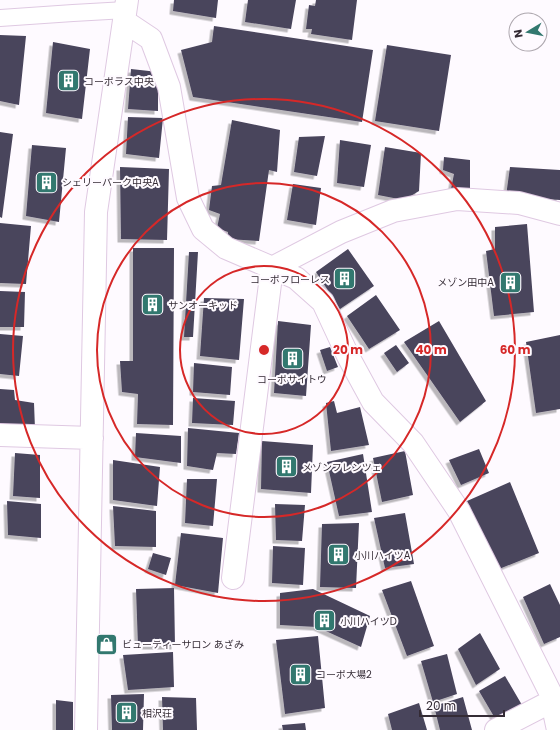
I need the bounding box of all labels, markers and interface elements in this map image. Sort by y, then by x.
north arrow [508,12,548,52]
text: N [510,28,527,39]
building icon: コーポラス中央 [55,68,81,94]
place label: コーポラス中央 [84,74,155,89]
building icon: シェリーパーク中央A [33,169,59,195]
place label: シェリーパーク中央A [62,175,159,190]
building icon: コーポフローレス [332,266,358,292]
building icon: メゾン田中A [497,269,523,295]
place label: コーポフローレス [250,272,330,287]
place label: メゾン田中A [437,275,494,290]
building icon: サンオーキッド [140,292,166,318]
place label: サンオーキッド [168,298,238,313]
text: 20 m [333,341,363,358]
text: 40 m [415,341,447,358]
text: 60 m [500,341,531,358]
centre of rings [257,343,271,357]
building icon: コーポサイトウ [279,346,305,372]
place label: コーポサイトウ [257,372,327,387]
building icon: メゾンフレンツェ [274,454,300,480]
place label: メゾンフレンツェ [302,460,382,475]
building icon: 小川ハイツA [326,542,352,568]
place label: 小川ハイツA [354,548,411,563]
building icon: 小川ハイツD [311,608,337,634]
place label: 小川ハイツD [340,614,397,629]
shop icon: ビューティーサロン あざみ [94,631,120,657]
place label: ビューティーサロン あざみ [122,637,244,652]
building icon: コーポ大場2 [288,661,314,687]
place label: コーポ大場2 [316,667,372,682]
scale bar [420,692,504,718]
text: 20 m [426,697,456,714]
building icon: 相沢荘 [114,700,140,726]
place label: 相沢荘 [142,706,172,721]

